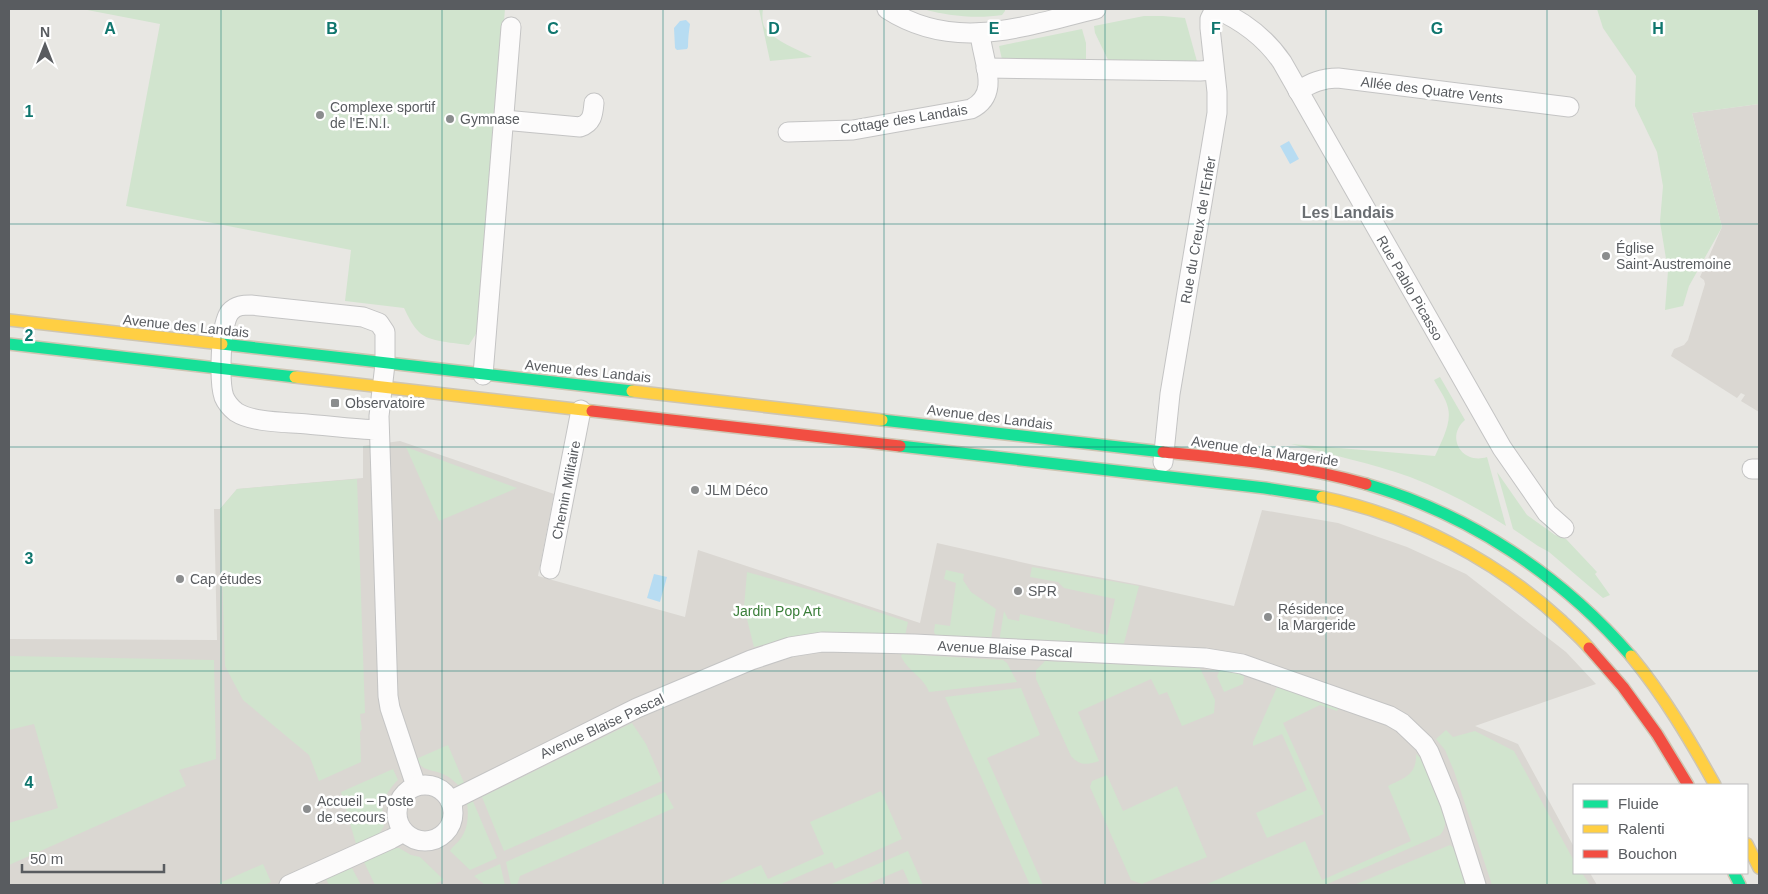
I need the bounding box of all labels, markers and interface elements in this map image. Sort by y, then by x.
north arrow [20,20,70,70]
text: A [104,20,116,37]
text: B [326,20,338,37]
text: C [547,20,559,37]
text: D [768,20,780,37]
text: E [989,20,1000,37]
text: F [1211,20,1221,37]
text: G [1431,20,1443,37]
text: H [1652,20,1664,37]
text: N [40,24,50,40]
street label: Allée des Quatre Vents [1360,73,1504,107]
place label: Complexe sportif de l'E.N.I. [330,99,435,131]
street label: Cottage des Landais [839,101,969,137]
text: 1 [25,103,34,120]
marker: Complexe sportif de l'E.N.I. [314,109,326,121]
place label: Gymnase [460,111,520,127]
marker: Gymnase [444,113,456,125]
street label: Rue du Creux de l'Enfer [1177,155,1219,305]
district label: Les Landais [1302,204,1394,221]
street label: Rue Pablo Picasso [1373,233,1447,343]
place label: Église Saint-Austremoine [1616,240,1731,272]
marker: Église Saint-Austremoine [1600,250,1612,262]
street label: Avenue des Landais [122,311,250,341]
text: 2 [25,327,34,344]
street label: Avenue des Landais [524,356,652,386]
place label: Observatoire [345,395,425,411]
marker: Observatoire [329,397,341,409]
street label: Avenue des Landais [926,401,1054,433]
street label: Avenue de la Margeride [1190,433,1340,469]
street label: Chemin Militaire [549,439,583,541]
place label: JLM Déco [705,482,768,498]
marker: JLM Déco [689,484,701,496]
text: 3 [25,550,34,567]
place label: Cap études [190,571,262,587]
marker: Cap études [174,573,186,585]
place label: SPR [1028,583,1057,599]
marker: SPR [1012,585,1024,597]
place label: Résidence la Margeride [1278,601,1356,633]
park label: Jardin Pop Art [733,603,821,619]
marker: Résidence la Margeride [1262,611,1274,623]
street label: Avenue Blaise Pascal [937,637,1073,661]
street label: Avenue Blaise Pascal [537,690,667,762]
text: 4 [25,774,34,791]
legend [1573,784,1748,874]
place label: Accueil − Poste de secours [317,793,414,825]
text: Fluide [1618,795,1659,812]
marker: Accueil − Poste de secours [301,803,313,815]
text: Ralenti [1618,820,1665,837]
scale bar [22,842,165,874]
text: Bouchon [1618,845,1677,862]
text: 50 m [30,850,63,867]

